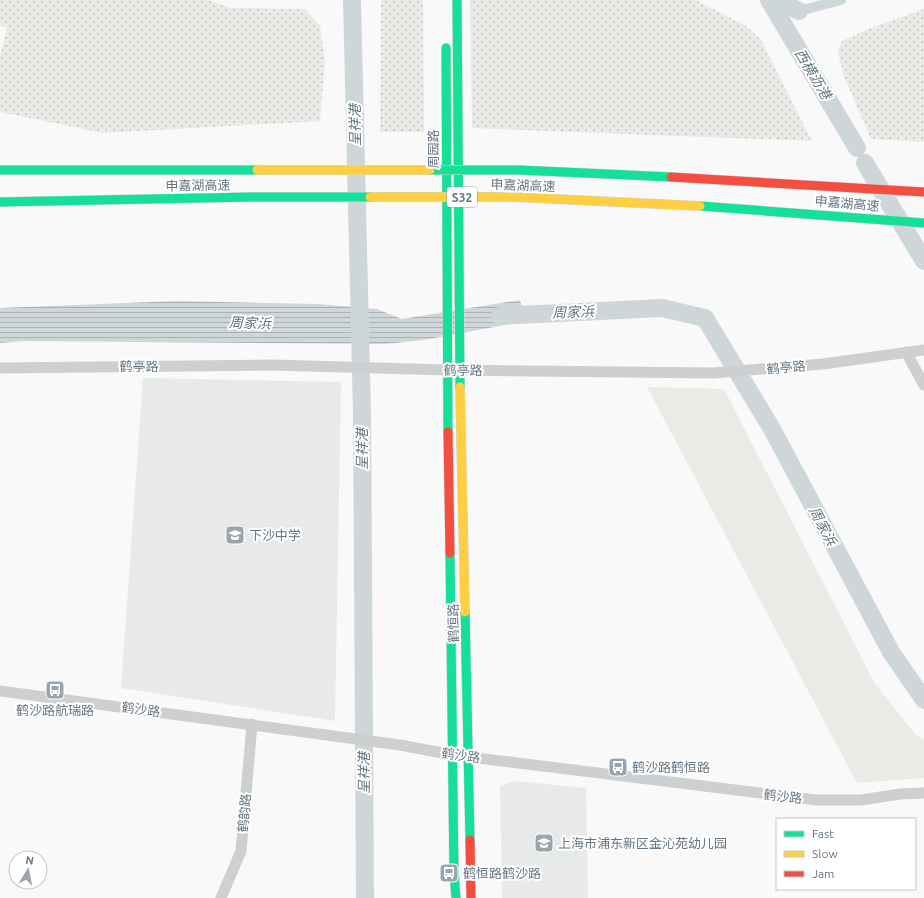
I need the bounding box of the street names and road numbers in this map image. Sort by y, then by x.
street label: 周园路 [426,129,440,169]
street label: 申嘉湖高速 [165,177,231,193]
street label: 申嘉湖高速 [490,177,556,193]
road number: S32 [447,187,477,207]
street label: 申嘉湖高速 [814,193,880,213]
street label: 鹤亭路 [766,358,806,376]
street label: 鹤亭路 [119,359,159,373]
street label: 鹤亭路 [443,363,483,377]
street label: 鹤恒路 [446,603,460,643]
street label: 鹤沙路 [121,699,161,719]
street label: 鹤沙路 [441,745,481,765]
street label: 鹤沙路 [763,787,803,805]
street label: 鹤韵路 [235,793,253,833]

